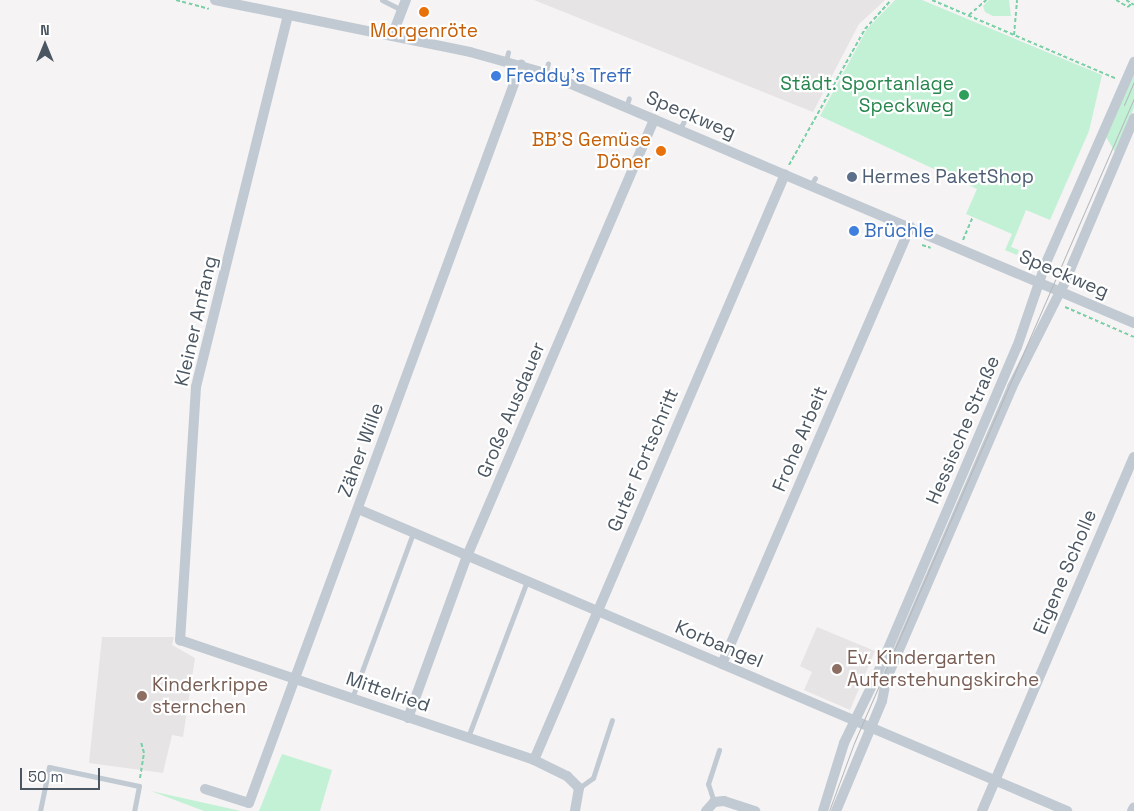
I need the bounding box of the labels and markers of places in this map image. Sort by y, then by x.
marker: Morgenröte [418,6,430,18]
place label: Morgenröte [370,20,478,42]
place label: Freddy's Treff [506,65,632,87]
marker: Freddy's Treff [490,70,502,82]
place label: Städt. Sportanlage Speckweg [780,73,954,117]
marker: Städt. Sportanlage Speckweg [958,89,970,101]
place label: BB'S Gemüse Döner [532,129,651,173]
marker: BB'S Gemüse Döner [655,145,667,157]
place label: Hermes PaketShop [862,166,1034,188]
marker: Hermes PaketShop [846,171,858,183]
place label: Brüchle [864,220,934,242]
marker: Brüchle [848,225,860,237]
place label: Ev. Kindergarten Auferstehungskirche [847,647,1039,691]
marker: Ev. Kindergarten Auferstehungskirche [831,663,843,675]
place label: Kinderkrippe sternchen [152,674,268,718]
marker: Kinderkrippe sternchen [136,690,148,702]

